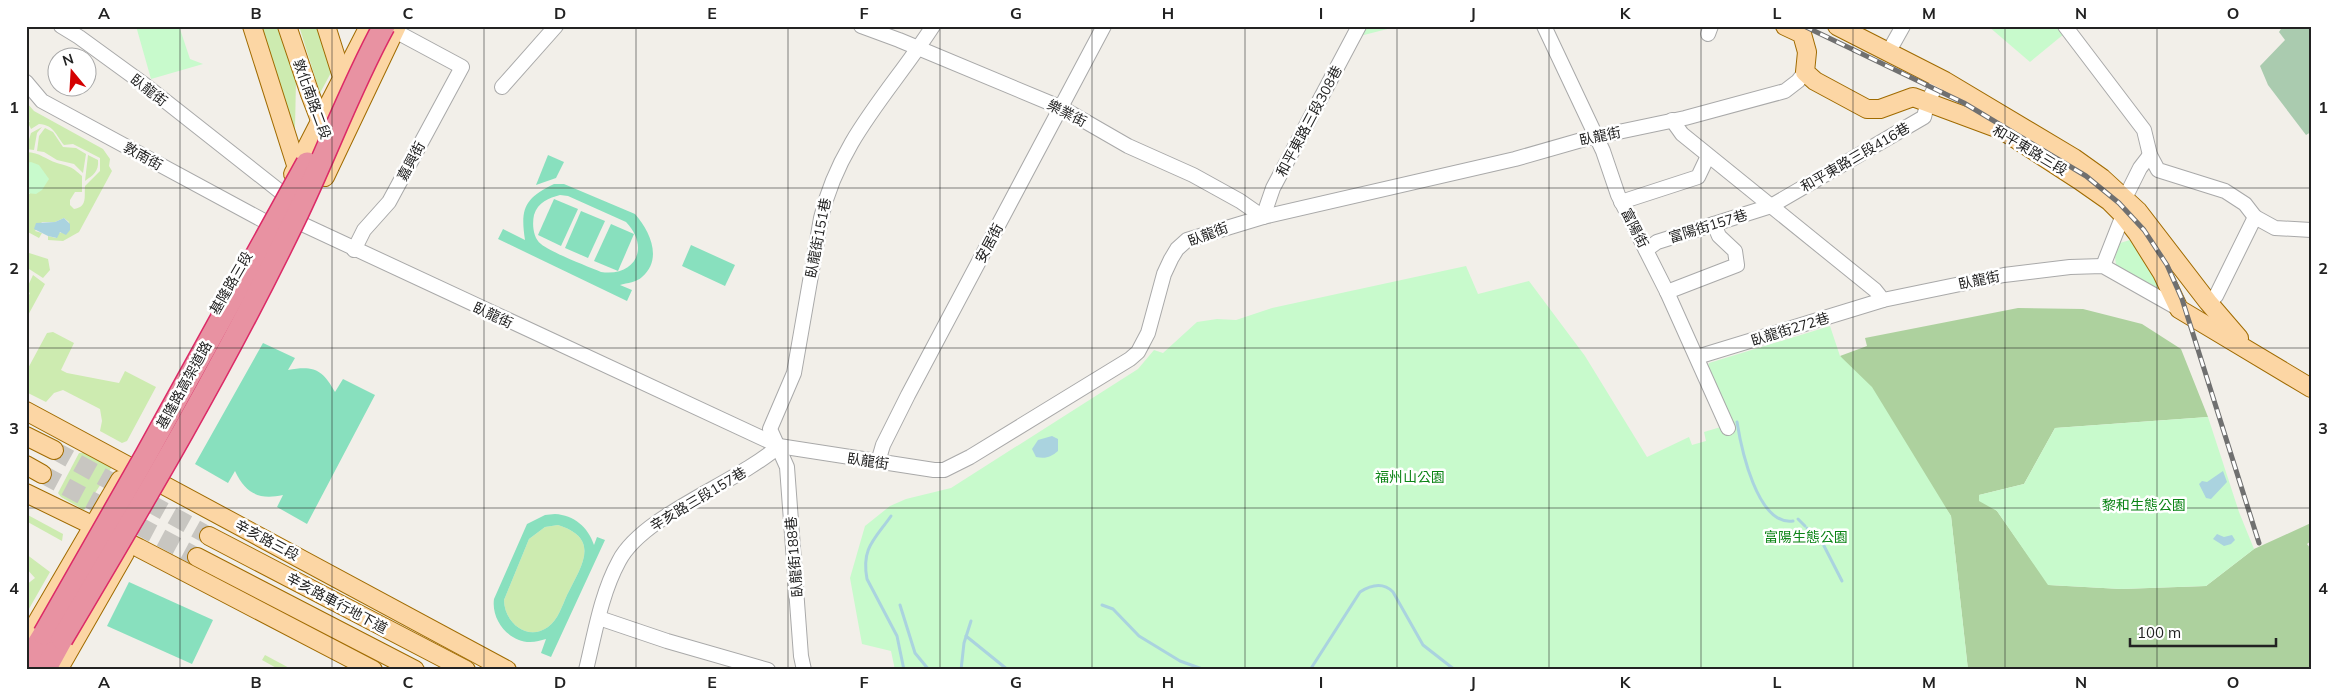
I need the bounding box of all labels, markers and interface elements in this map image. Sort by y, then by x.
text: A [98,3,110,23]
text: B [250,3,262,23]
text: C [403,3,414,23]
text: D [554,3,566,23]
text: E [707,3,717,23]
text: F [859,3,869,23]
text: G [1010,3,1022,23]
text: H [1162,3,1174,23]
text: I [1319,3,1323,23]
text: J [1470,3,1476,23]
text: K [1620,3,1632,23]
text: L [1773,3,1782,23]
text: M [1922,3,1936,23]
text: N [2075,3,2087,23]
text: O [2227,3,2239,23]
north arrow [48,48,98,98]
text: N [60,49,76,70]
street label: 敦化南路二段 [289,56,335,142]
street label: 和平東路三段308巷 [1272,62,1346,180]
street label: 臥龍街 [127,70,171,110]
street label: 樂業街 [1044,95,1090,131]
text: 1 [9,97,19,117]
text: 1 [2318,97,2328,117]
street label: 和平東路三段416巷 [1797,118,1913,196]
street label: 和平東路三段 [1989,121,2071,179]
street label: 臥龍街 [1578,123,1622,149]
street label: 敦南街 [120,138,166,174]
street label: 嘉興街 [393,138,429,184]
street label: 臥龍街151巷 [801,196,835,280]
street label: 富陽街 [1617,205,1653,251]
street label: 富陽街157巷 [1667,206,1749,246]
street label: 臥龍街 [1185,218,1231,250]
street label: 安居街 [971,220,1007,266]
street label: 基隆路三段 [206,248,256,318]
text: 2 [9,258,19,278]
text: 2 [2318,258,2328,278]
street label: 臥龍街 [1957,267,2001,293]
street label: 臥龍街 [470,298,516,332]
street label: 臥龍街272巷 [1749,309,1831,349]
street label: 基隆路高架道路 [152,338,216,432]
text: 3 [9,418,19,438]
text: 3 [2318,418,2328,438]
street label: 臥龍街 [846,449,890,473]
street label: 辛亥路三段157巷 [647,463,749,535]
park label: 福州山公園 [1375,468,1445,486]
park label: 黎和生態公園 [2102,496,2186,514]
street label: 辛亥路三段 [232,516,302,564]
street label: 臥龍街188巷 [781,516,807,598]
park label: 富陽生態公園 [1764,528,1848,546]
street label: 辛亥路車行地下道 [283,569,391,637]
text: 4 [9,578,19,598]
text: 4 [2318,578,2328,598]
scale bar [2130,616,2276,648]
text: 100 m [2137,623,2181,642]
text: A [98,672,110,692]
text: B [250,672,262,692]
text: C [403,672,414,692]
text: D [554,672,566,692]
text: E [707,672,717,692]
text: F [859,672,869,692]
text: G [1010,672,1022,692]
text: H [1162,672,1174,692]
text: I [1319,672,1323,692]
text: J [1470,672,1476,692]
text: K [1620,672,1632,692]
text: L [1773,672,1782,692]
text: M [1922,672,1936,692]
text: N [2075,672,2087,692]
text: O [2227,672,2239,692]

